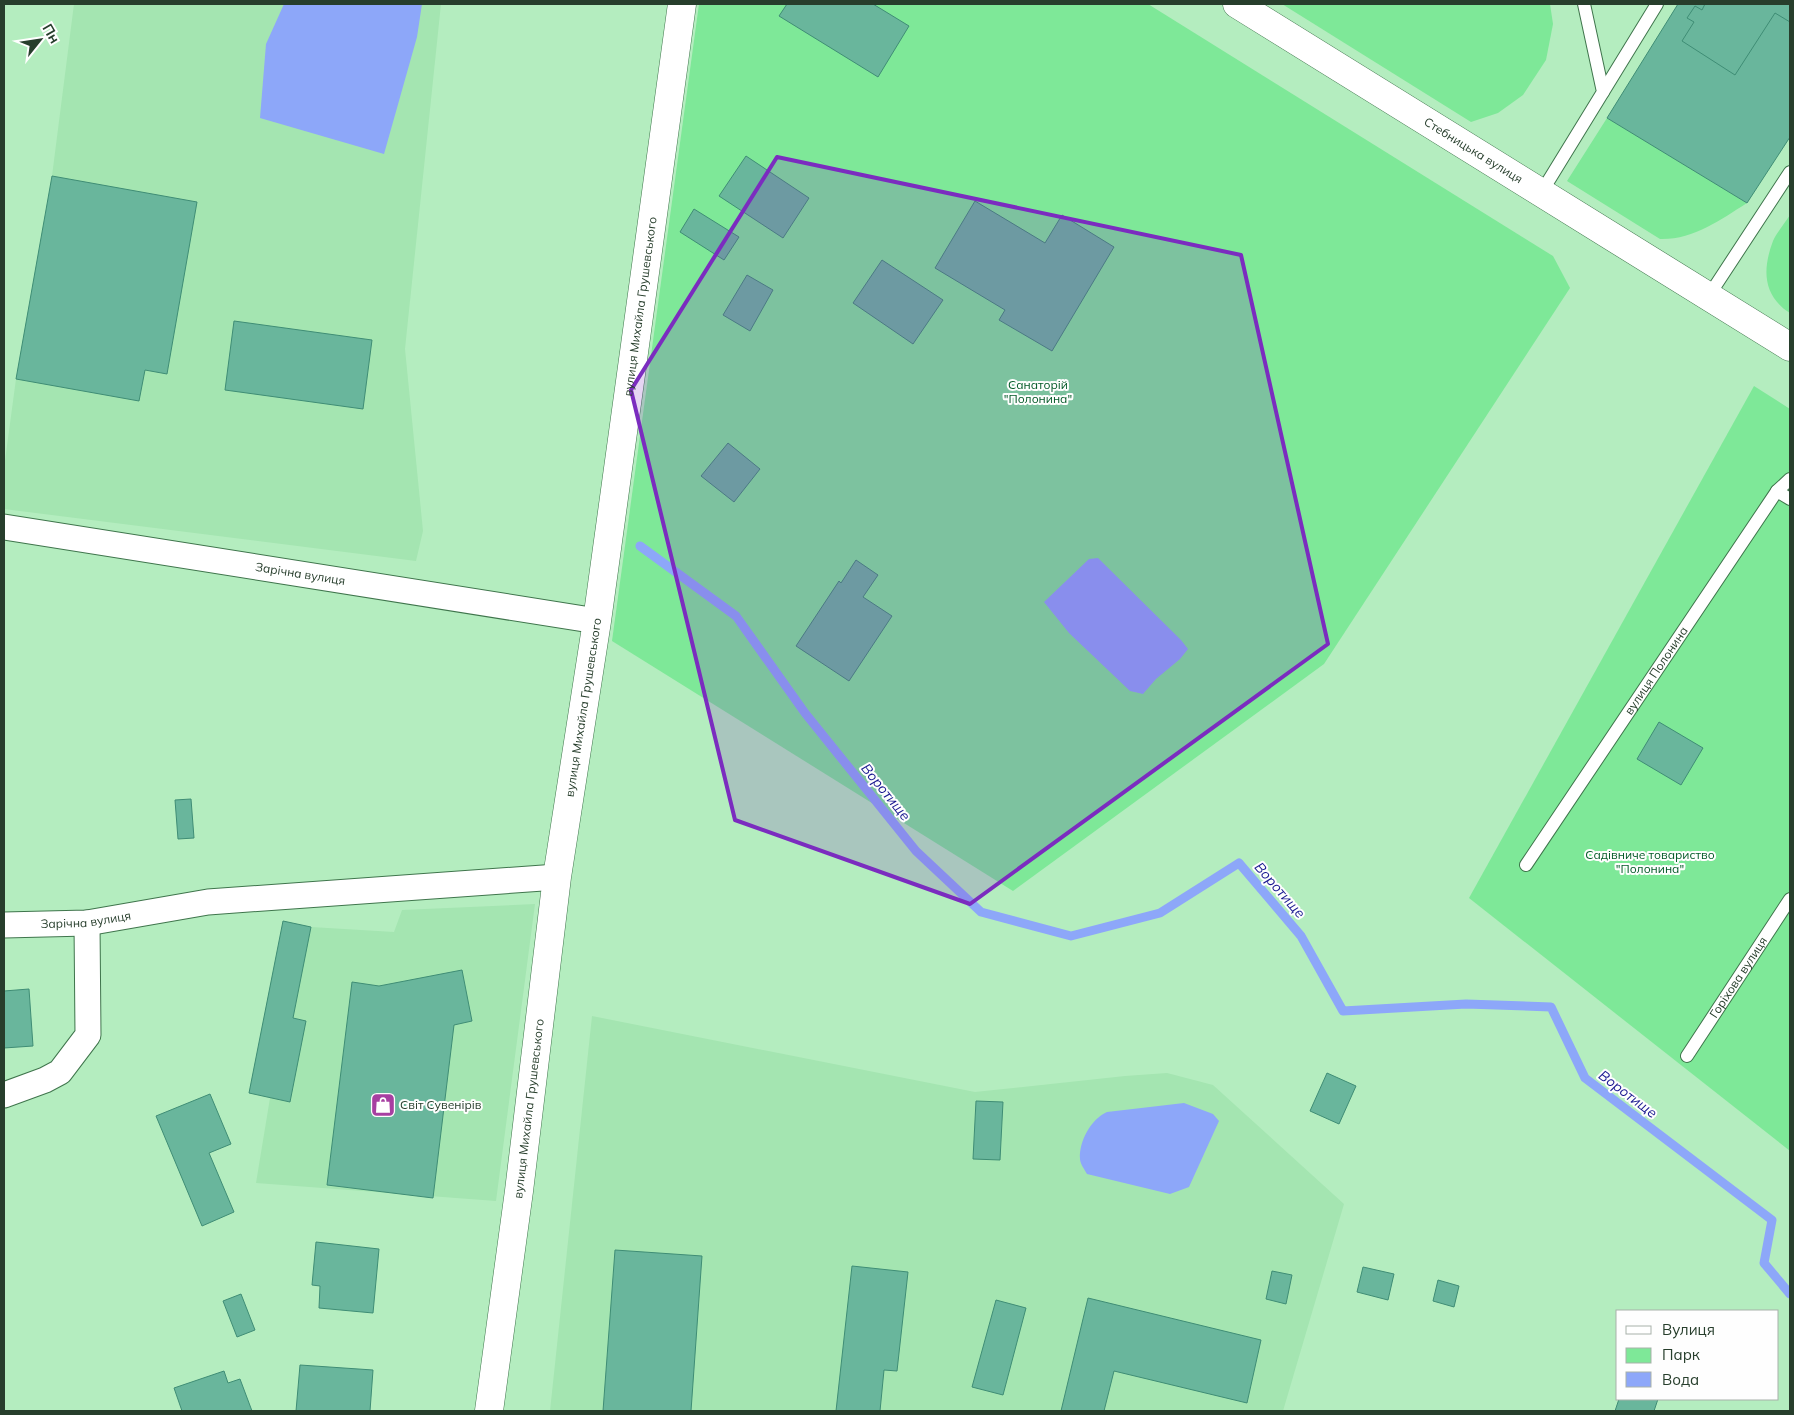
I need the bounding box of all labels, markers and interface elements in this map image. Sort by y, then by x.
north arrow [15,15,65,65]
text: Пн [39,21,64,46]
street label: Стебницька вулиця [1421,114,1526,186]
street label: вулиця Михайла Грушевського [620,216,660,397]
park label: Санаторій "Полонина" [1004,377,1072,406]
street label: Зарічна вулиця [254,559,346,588]
street label: вулиця Михайла Грушевського [562,617,604,798]
street label: вулиця Полонина [1621,623,1691,717]
water label: Воротище [857,760,915,825]
park label: Садівниче товариство "Полонина" [1585,847,1715,876]
water label: Воротище [1251,858,1309,922]
street label: Зарічна вулиця [40,908,132,931]
street label: Горіхова вулиця [1706,934,1770,1021]
street label: вулиця Михайла Грушевського [510,1018,547,1199]
water label: Воротище [1595,1066,1661,1122]
shop icon: Світ Сувенірів [370,1092,396,1118]
place label: Світ Сувенірів [400,1097,482,1112]
legend [1616,1310,1779,1400]
text: Вулиця [1662,1320,1715,1339]
text: Парк [1662,1345,1701,1364]
text: Вода [1662,1370,1699,1389]

